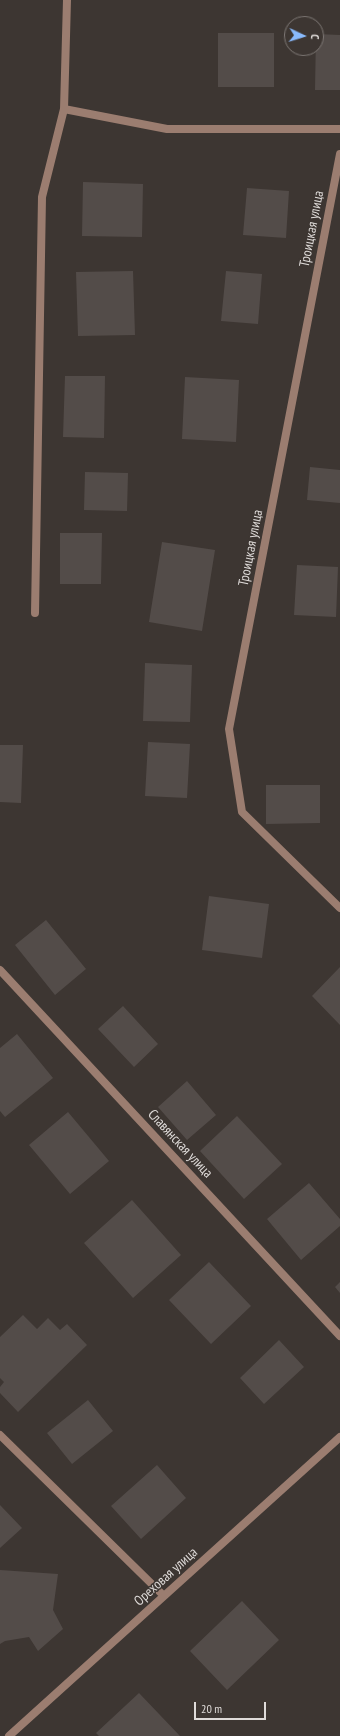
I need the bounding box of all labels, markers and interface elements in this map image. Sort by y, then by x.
north arrow [284,16,324,56]
text: С [308,34,322,40]
street label: Троицкая улица [296,189,328,269]
street label: Троицкая улица [235,508,267,588]
street label: Славянская улица [144,1106,216,1182]
street label: Ореховая улица [131,1544,201,1610]
scale bar [196,1694,268,1720]
text: 20 m [201,1701,222,1716]

